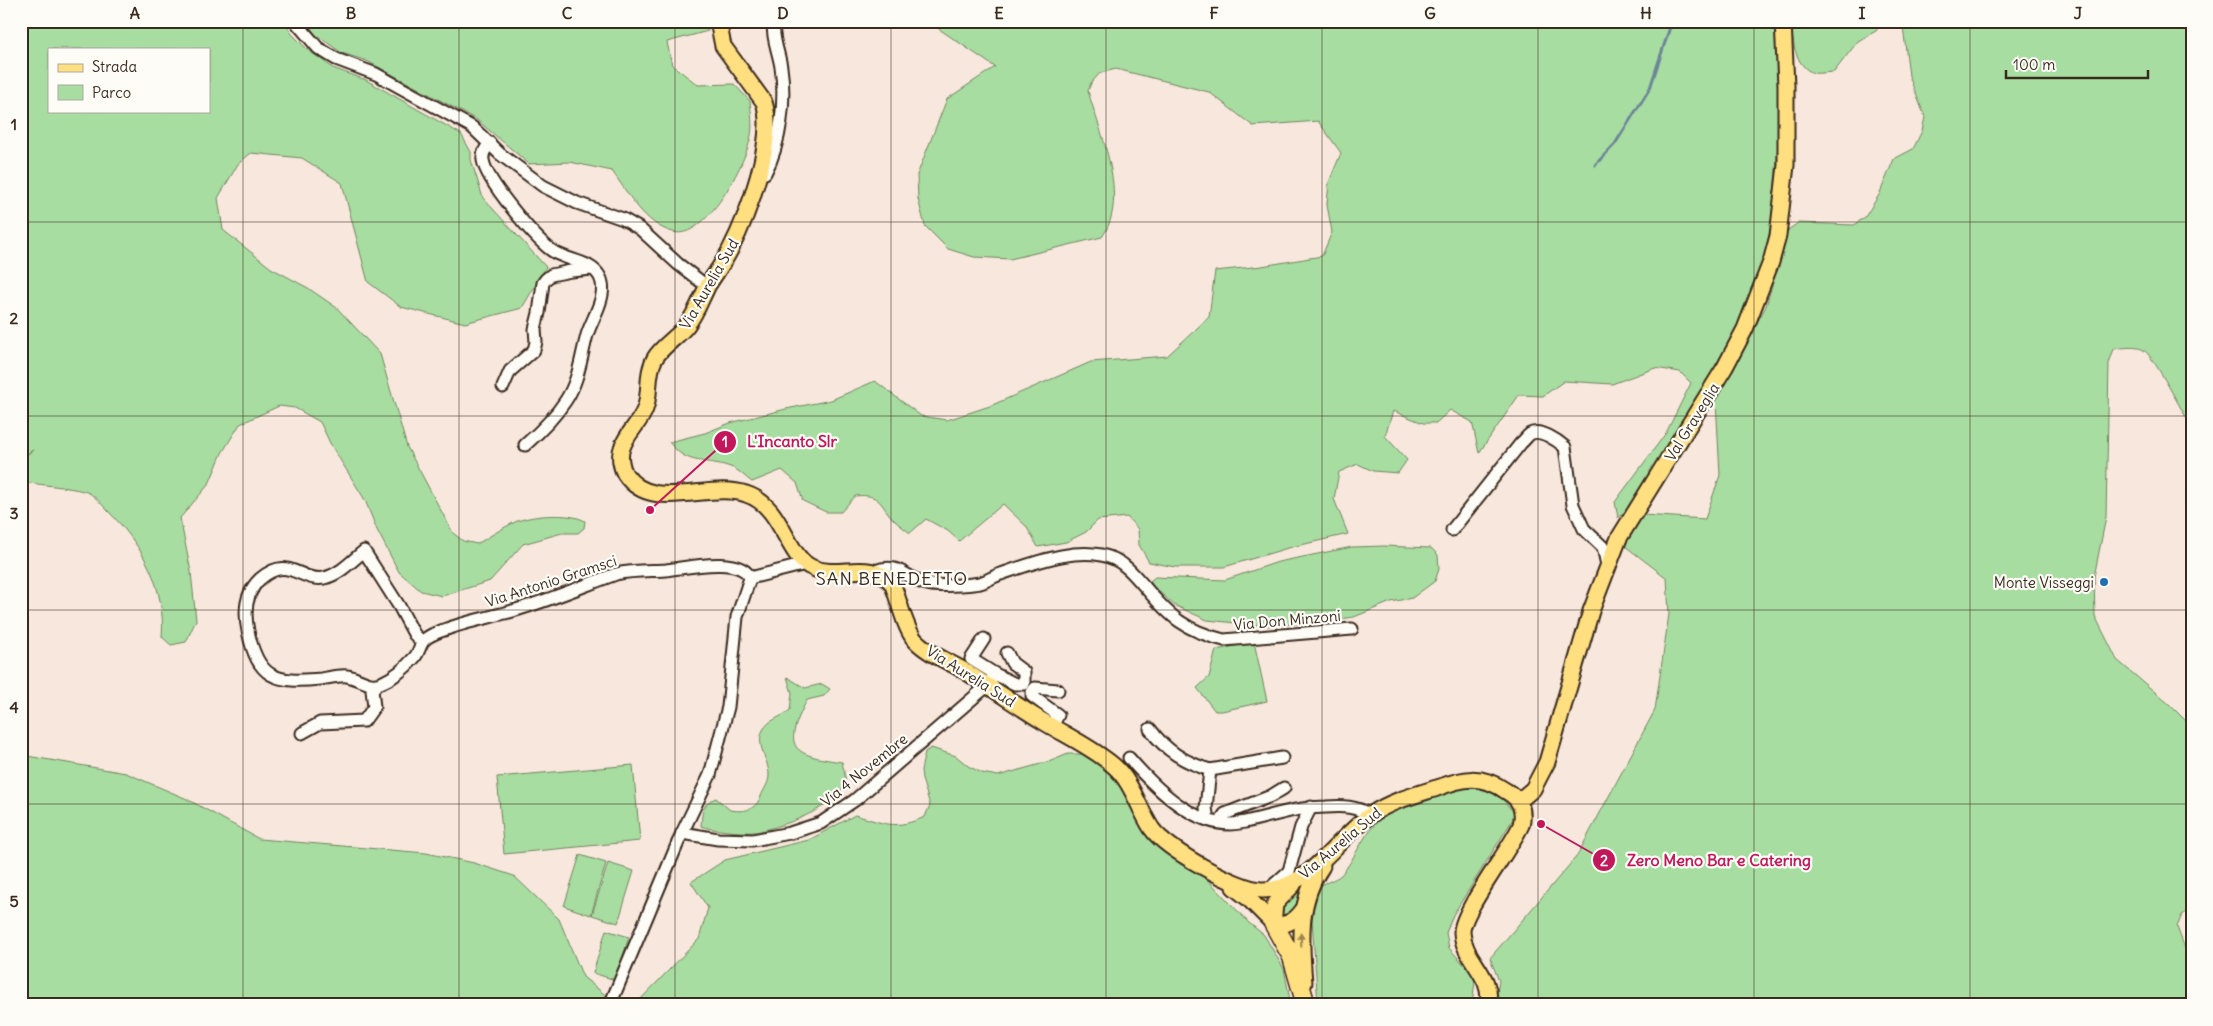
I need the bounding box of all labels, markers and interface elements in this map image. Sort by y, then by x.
text: A [130,3,140,23]
text: B [346,3,357,23]
text: C [562,3,573,23]
text: D [777,3,789,23]
text: E [994,3,1004,23]
text: F [1209,3,1219,23]
text: G [1424,3,1436,23]
text: H [1640,3,1652,23]
text: I [1859,3,1866,23]
text: J [2074,3,2083,23]
legend [48,48,210,112]
scale bar [2006,48,2148,80]
text: 100 m [2013,55,2055,74]
text: Strada [92,57,137,76]
text: Parco [92,83,131,102]
text: 1 [11,114,17,134]
street label: Via Aurelia Sud [675,235,743,333]
text: 2 [10,308,19,328]
street label: Val Graveglia [1660,379,1724,465]
callout: L'Incanto Slr [712,426,847,457]
text: L'Incanto Slr [747,431,837,451]
text: 1 [722,432,728,451]
text: 3 [9,503,19,523]
street label: Via Antonio Gramsci [483,551,619,611]
district label: SAN BENEDETTO [816,567,968,590]
place label: Monte Visseggi [1994,573,2094,592]
marker: Monte Visseggi [2098,576,2110,588]
street label: Via Don Minzoni [1232,606,1342,634]
street label: Via Aurelia Sud [923,641,1019,711]
text: 4 [9,697,19,717]
street label: Via 4 Novembre [817,729,911,811]
street label: Via Aurelia Sud [1295,803,1385,883]
callout: Zero Meno Bar e Catering [1592,845,1820,876]
text: Zero Meno Bar e Catering [1627,850,1811,871]
text: 2 [1600,851,1608,870]
text: 5 [9,891,19,911]
one-way arrow [1297,932,1305,948]

